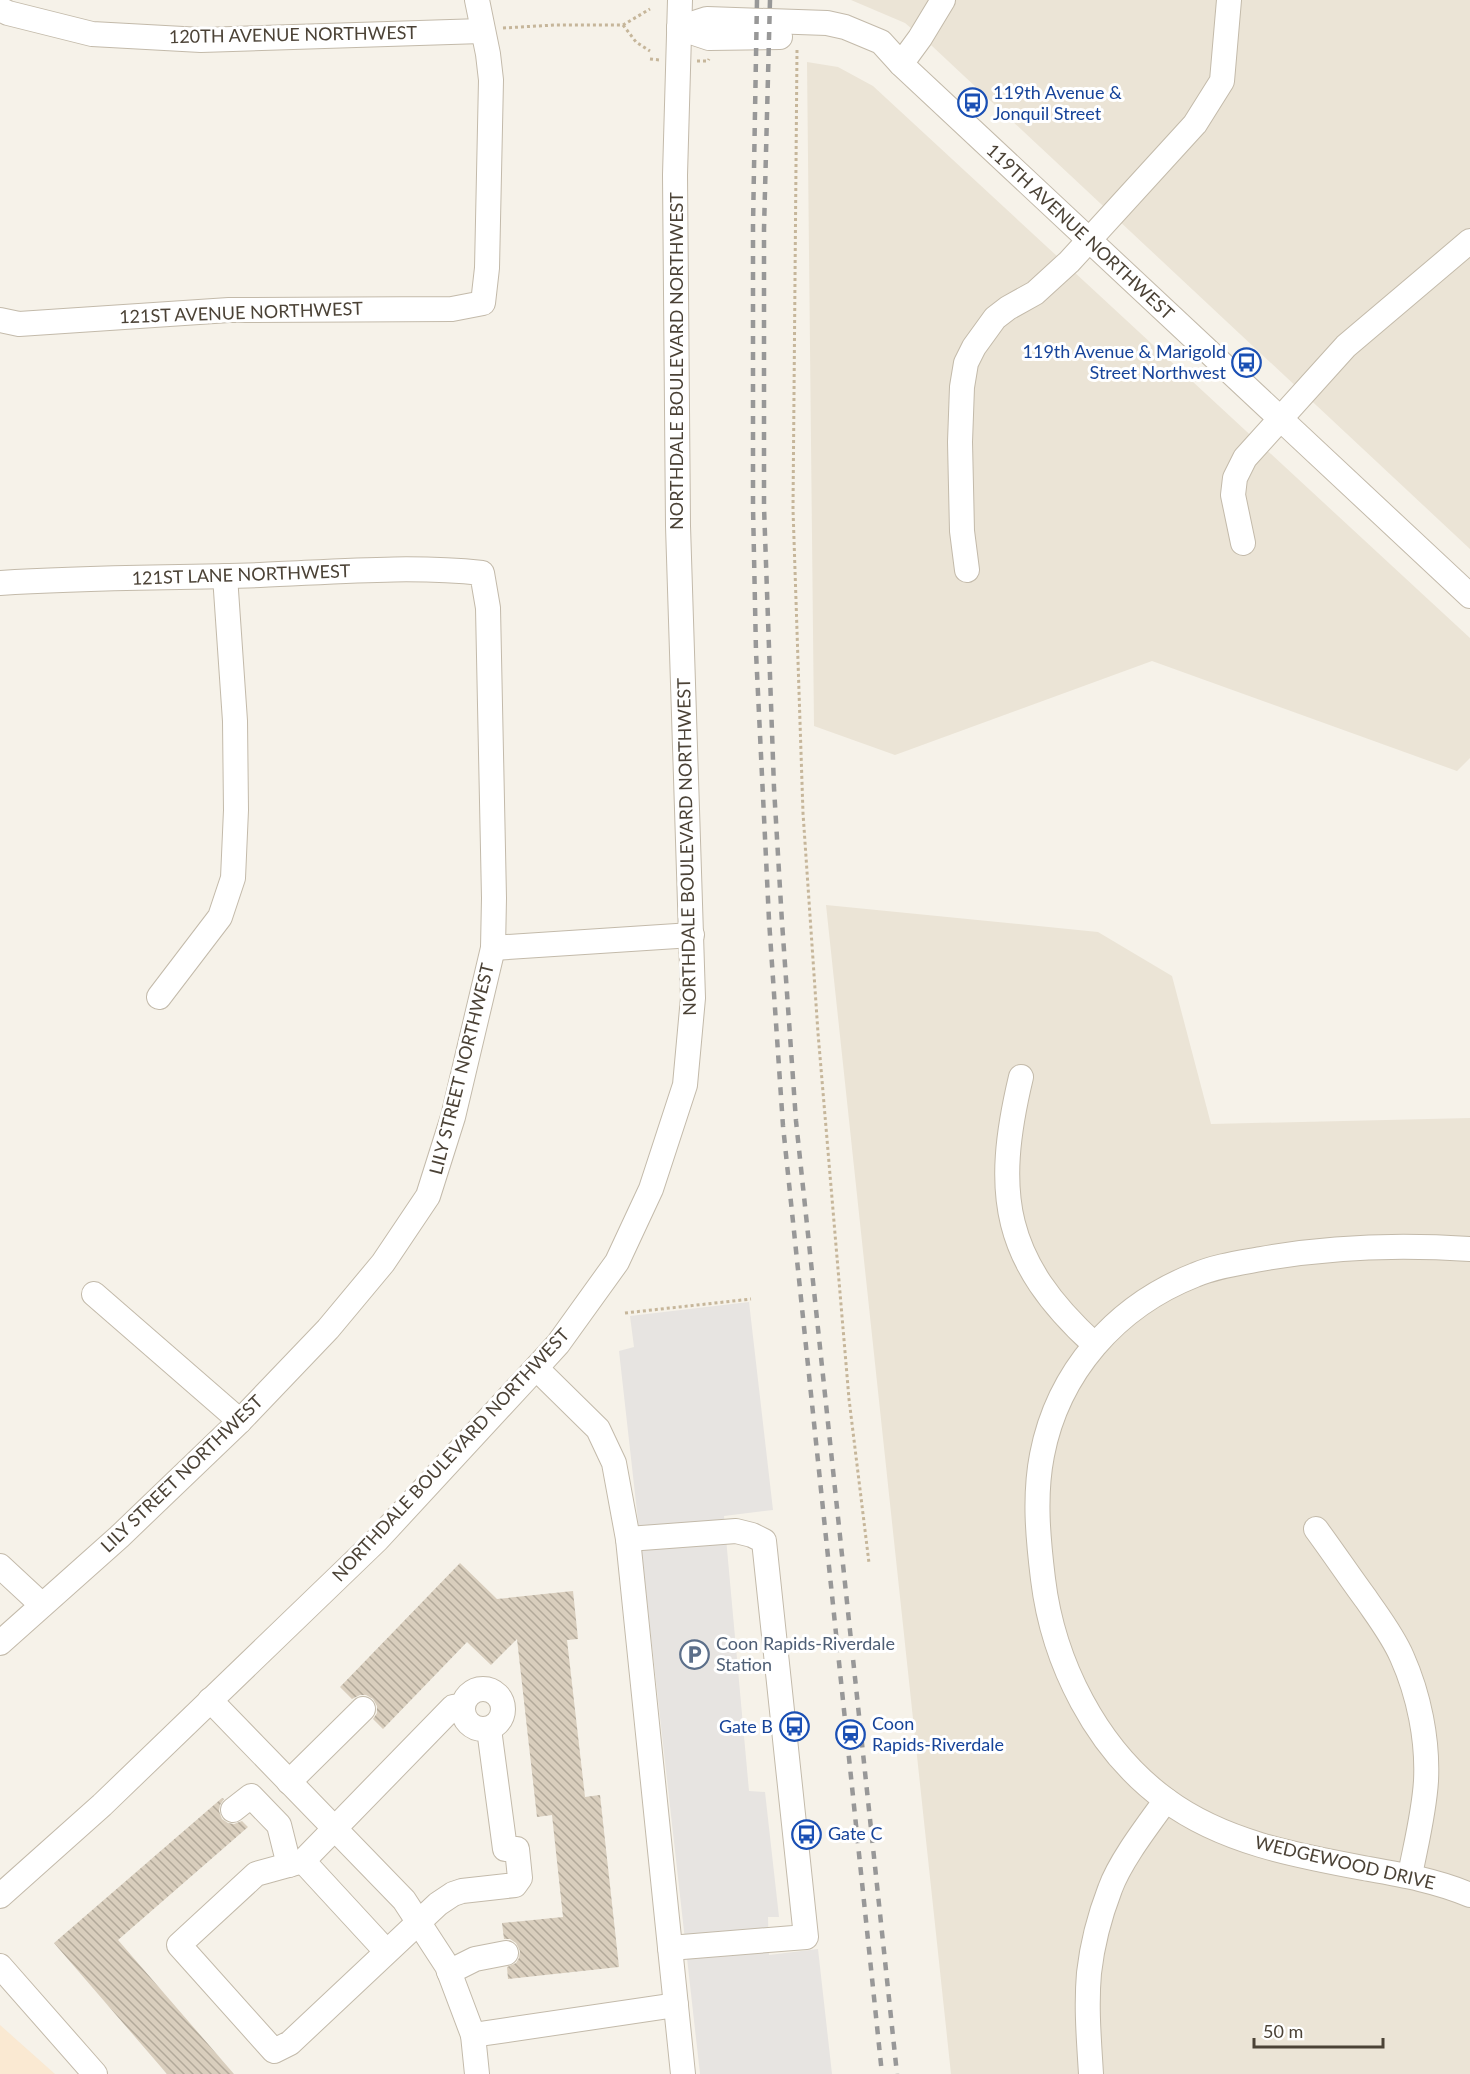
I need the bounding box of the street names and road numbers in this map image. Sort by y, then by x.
street label: 120TH AVENUE NORTHWEST [169,21,418,47]
street label: 119TH AVENUE NORTHWEST [982,139,1179,324]
street label: NORTHDALE BOULEVARD NORTHWEST [665,192,687,530]
street label: 121ST AVENUE NORTHWEST [119,297,364,327]
street label: 121ST LANE NORTHWEST [131,559,351,589]
street label: NORTHDALE BOULEVARD NORTHWEST [672,678,700,1016]
street label: LILY STREET NORTHWEST [424,961,498,1177]
street label: NORTHDALE BOULEVARD NORTHWEST [327,1323,574,1585]
street label: LILY STREET NORTHWEST [96,1390,267,1557]
street label: WEDGEWOOD DRIVE [1253,1831,1438,1893]

